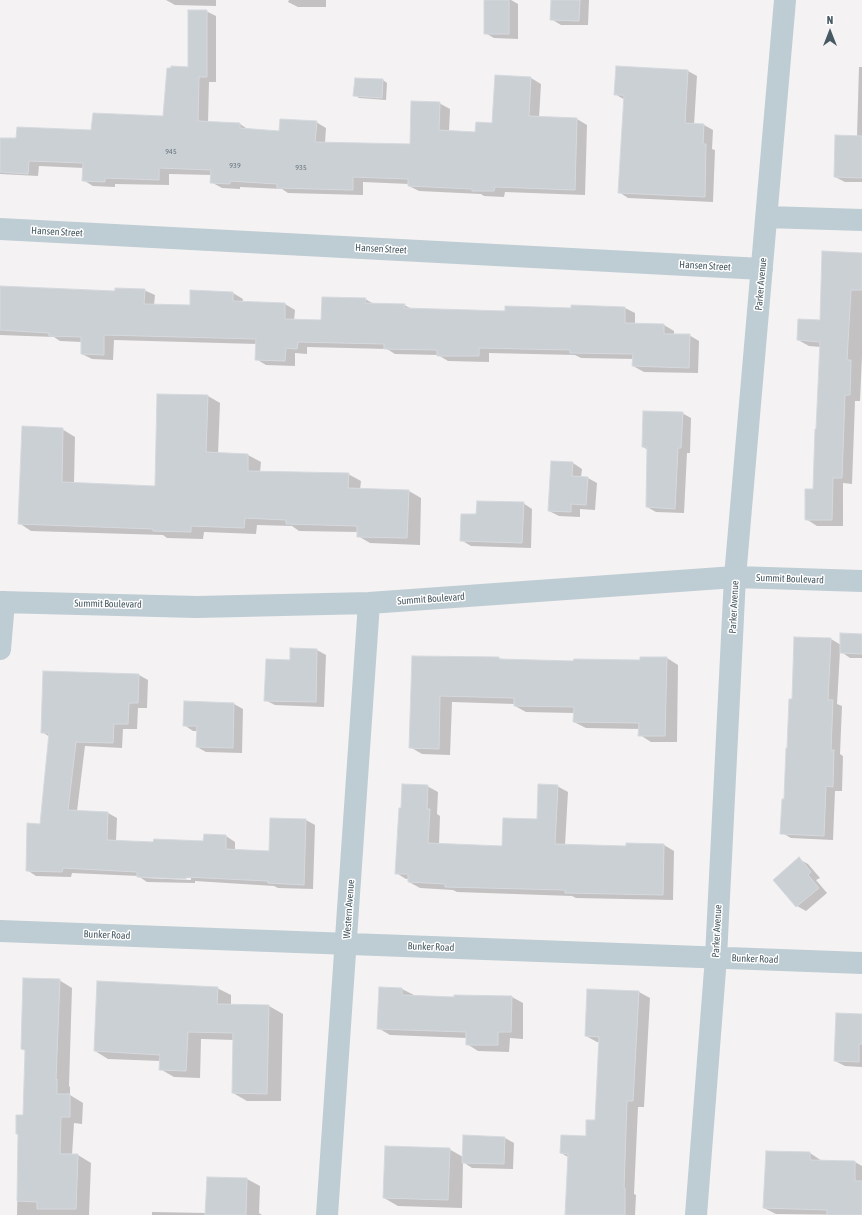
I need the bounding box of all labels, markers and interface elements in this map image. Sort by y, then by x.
north arrow [810,12,850,52]
text: N [827,14,833,26]
house number: 945 [165,146,177,156]
house number: 939 [229,160,241,170]
house number: 935 [295,162,307,172]
street label: Hansen Street [31,225,83,239]
street label: Hansen Street [355,242,407,256]
street label: Parker Avenue [753,257,769,311]
street label: Hansen Street [679,259,731,273]
street label: Summit Boulevard [756,572,824,586]
street label: Parker Avenue [727,580,741,634]
street label: Summit Boulevard [397,591,465,607]
street label: Summit Boulevard [74,597,142,611]
street label: Western Avenue [341,879,357,939]
street label: Parker Avenue [710,904,724,958]
street label: Bunker Road [84,928,130,942]
street label: Bunker Road [408,940,454,954]
street label: Bunker Road [732,952,778,966]

